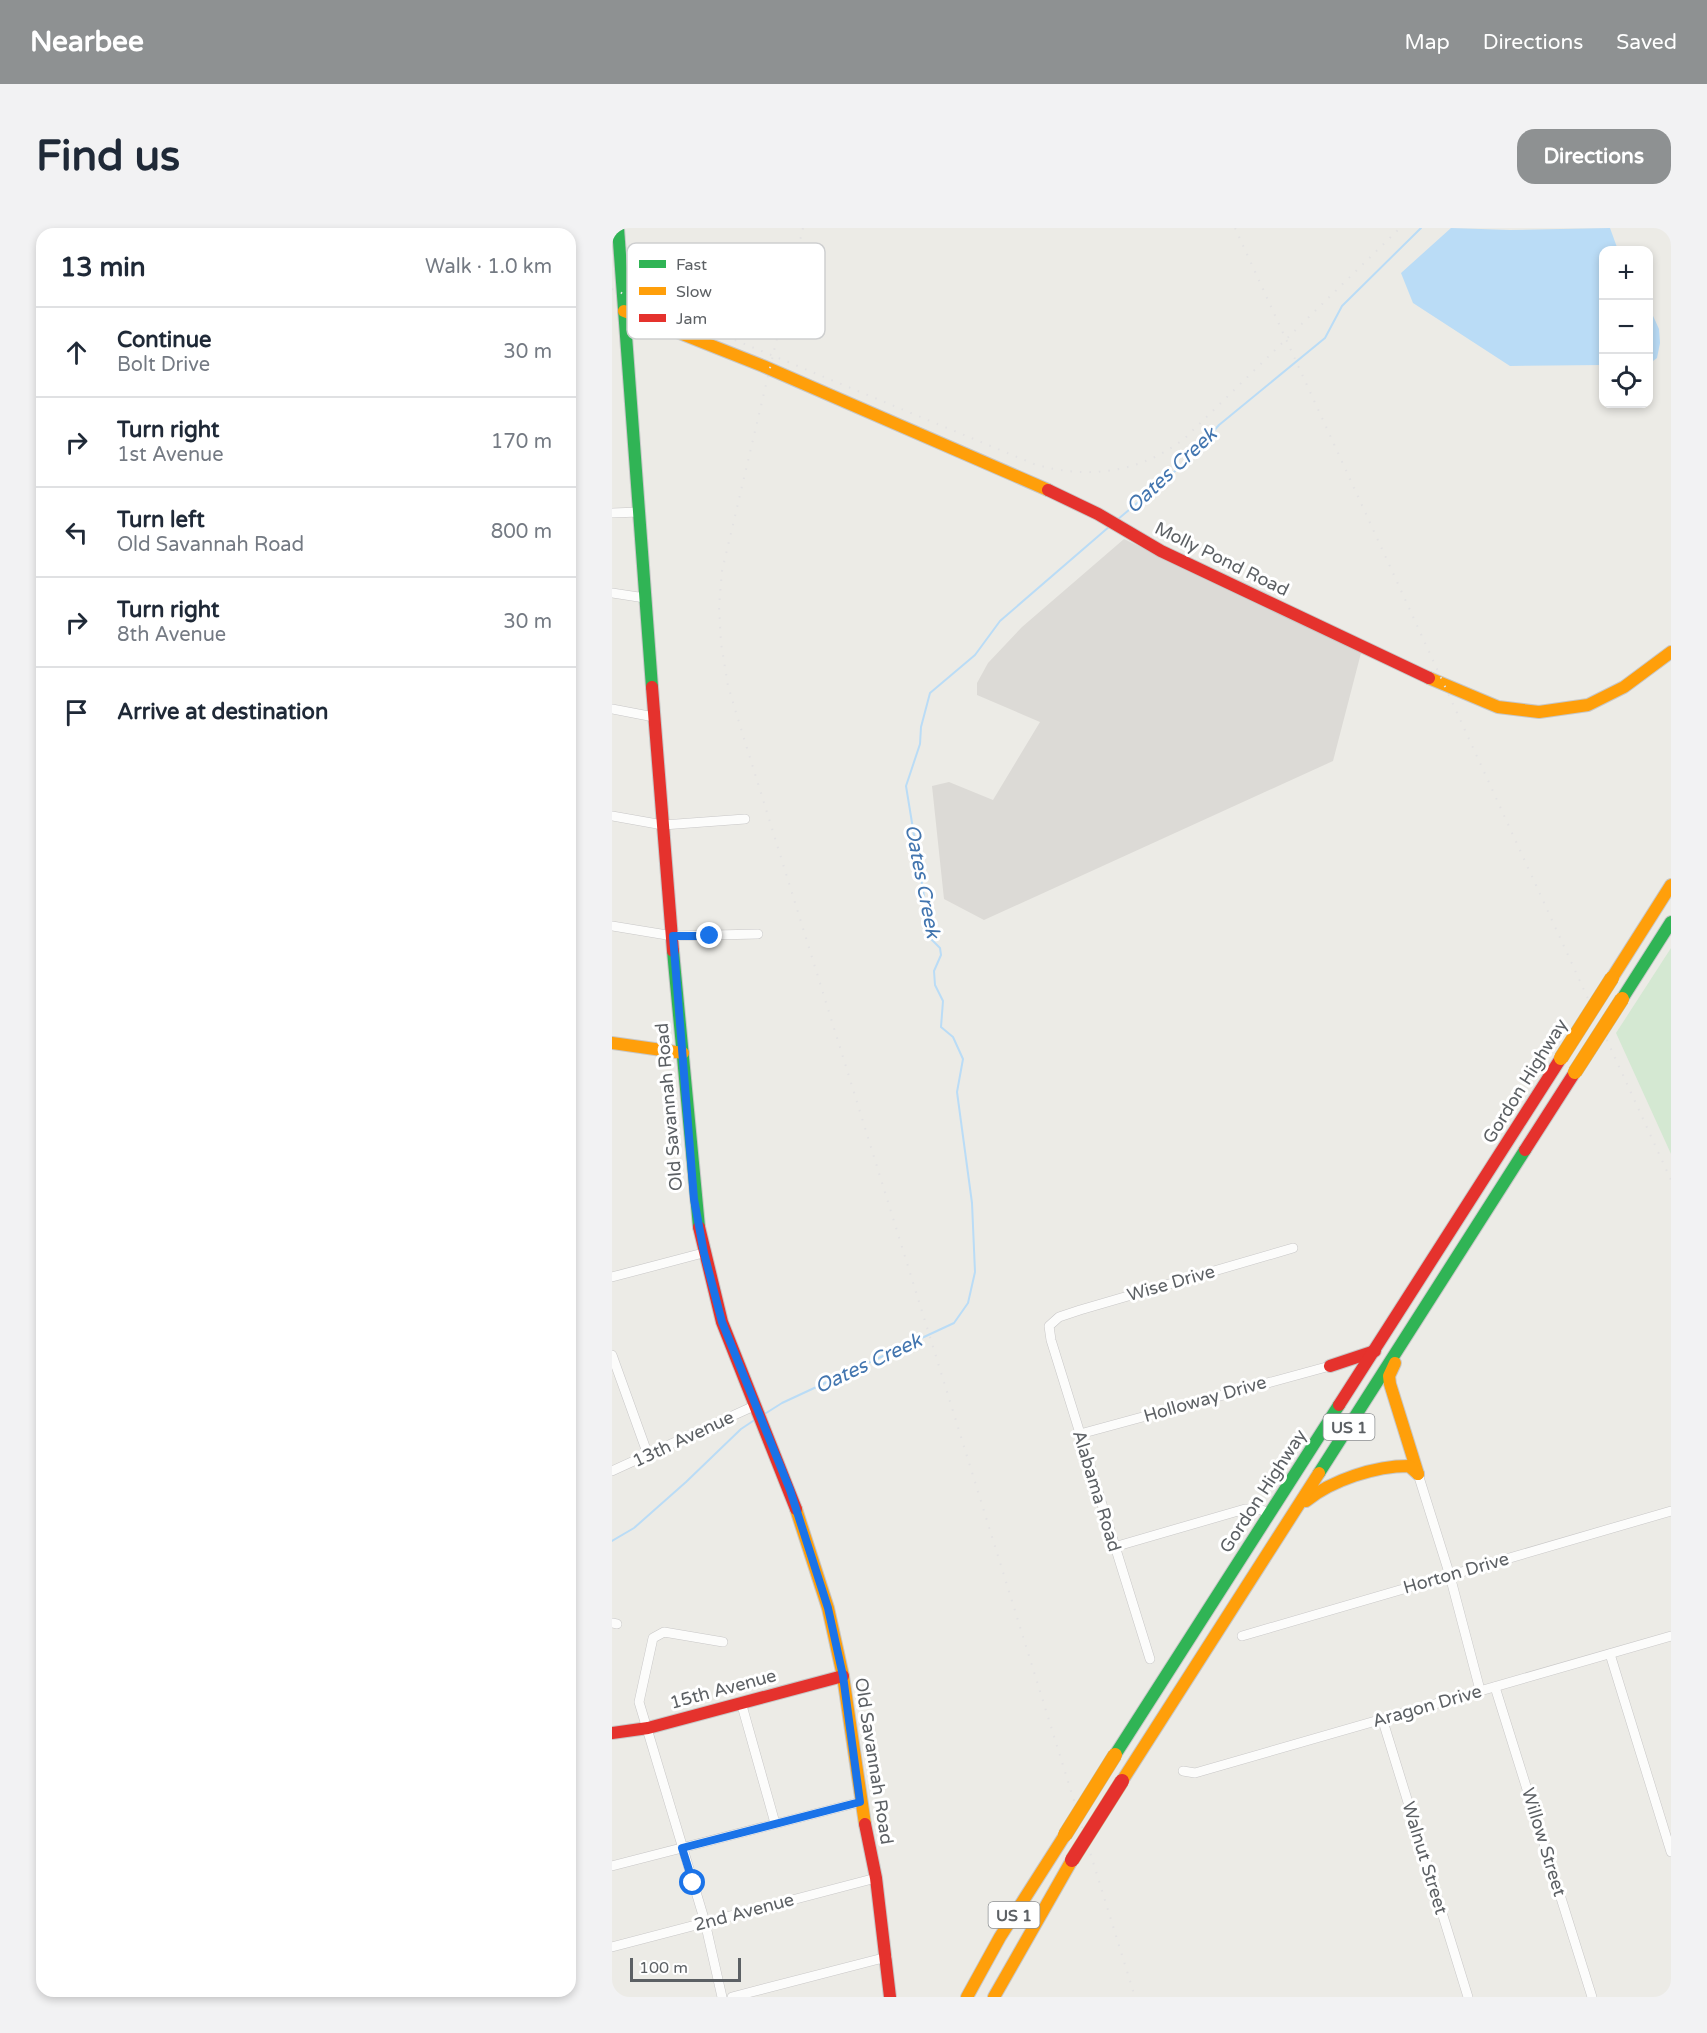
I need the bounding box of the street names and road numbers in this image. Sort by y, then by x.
street label: Molly Pond Road [1151,517,1293,601]
street label: Gordon Highway [1478,1014,1572,1147]
street label: Old Savannah Road [651,1022,687,1192]
street label: Wise Drive [1125,1260,1217,1306]
street label: Holloway Drive [1141,1371,1269,1427]
street label: 13th Avenue [629,1406,737,1472]
road number: US 1 [1324,1414,1374,1440]
street label: Gordon Highway [1215,1425,1311,1557]
street label: Alabama Road [1068,1428,1126,1554]
street label: Horton Drive [1401,1547,1511,1599]
street label: 15th Avenue [667,1664,779,1714]
street label: Old Savannah Road [850,1676,898,1846]
street label: Aragon Drive [1370,1680,1484,1732]
street label: Willow Street [1517,1785,1571,1899]
street label: Walnut Street [1397,1799,1453,1917]
street label: 2nd Avenue [692,1888,796,1936]
road number: US 1 [988,1902,1040,1928]

